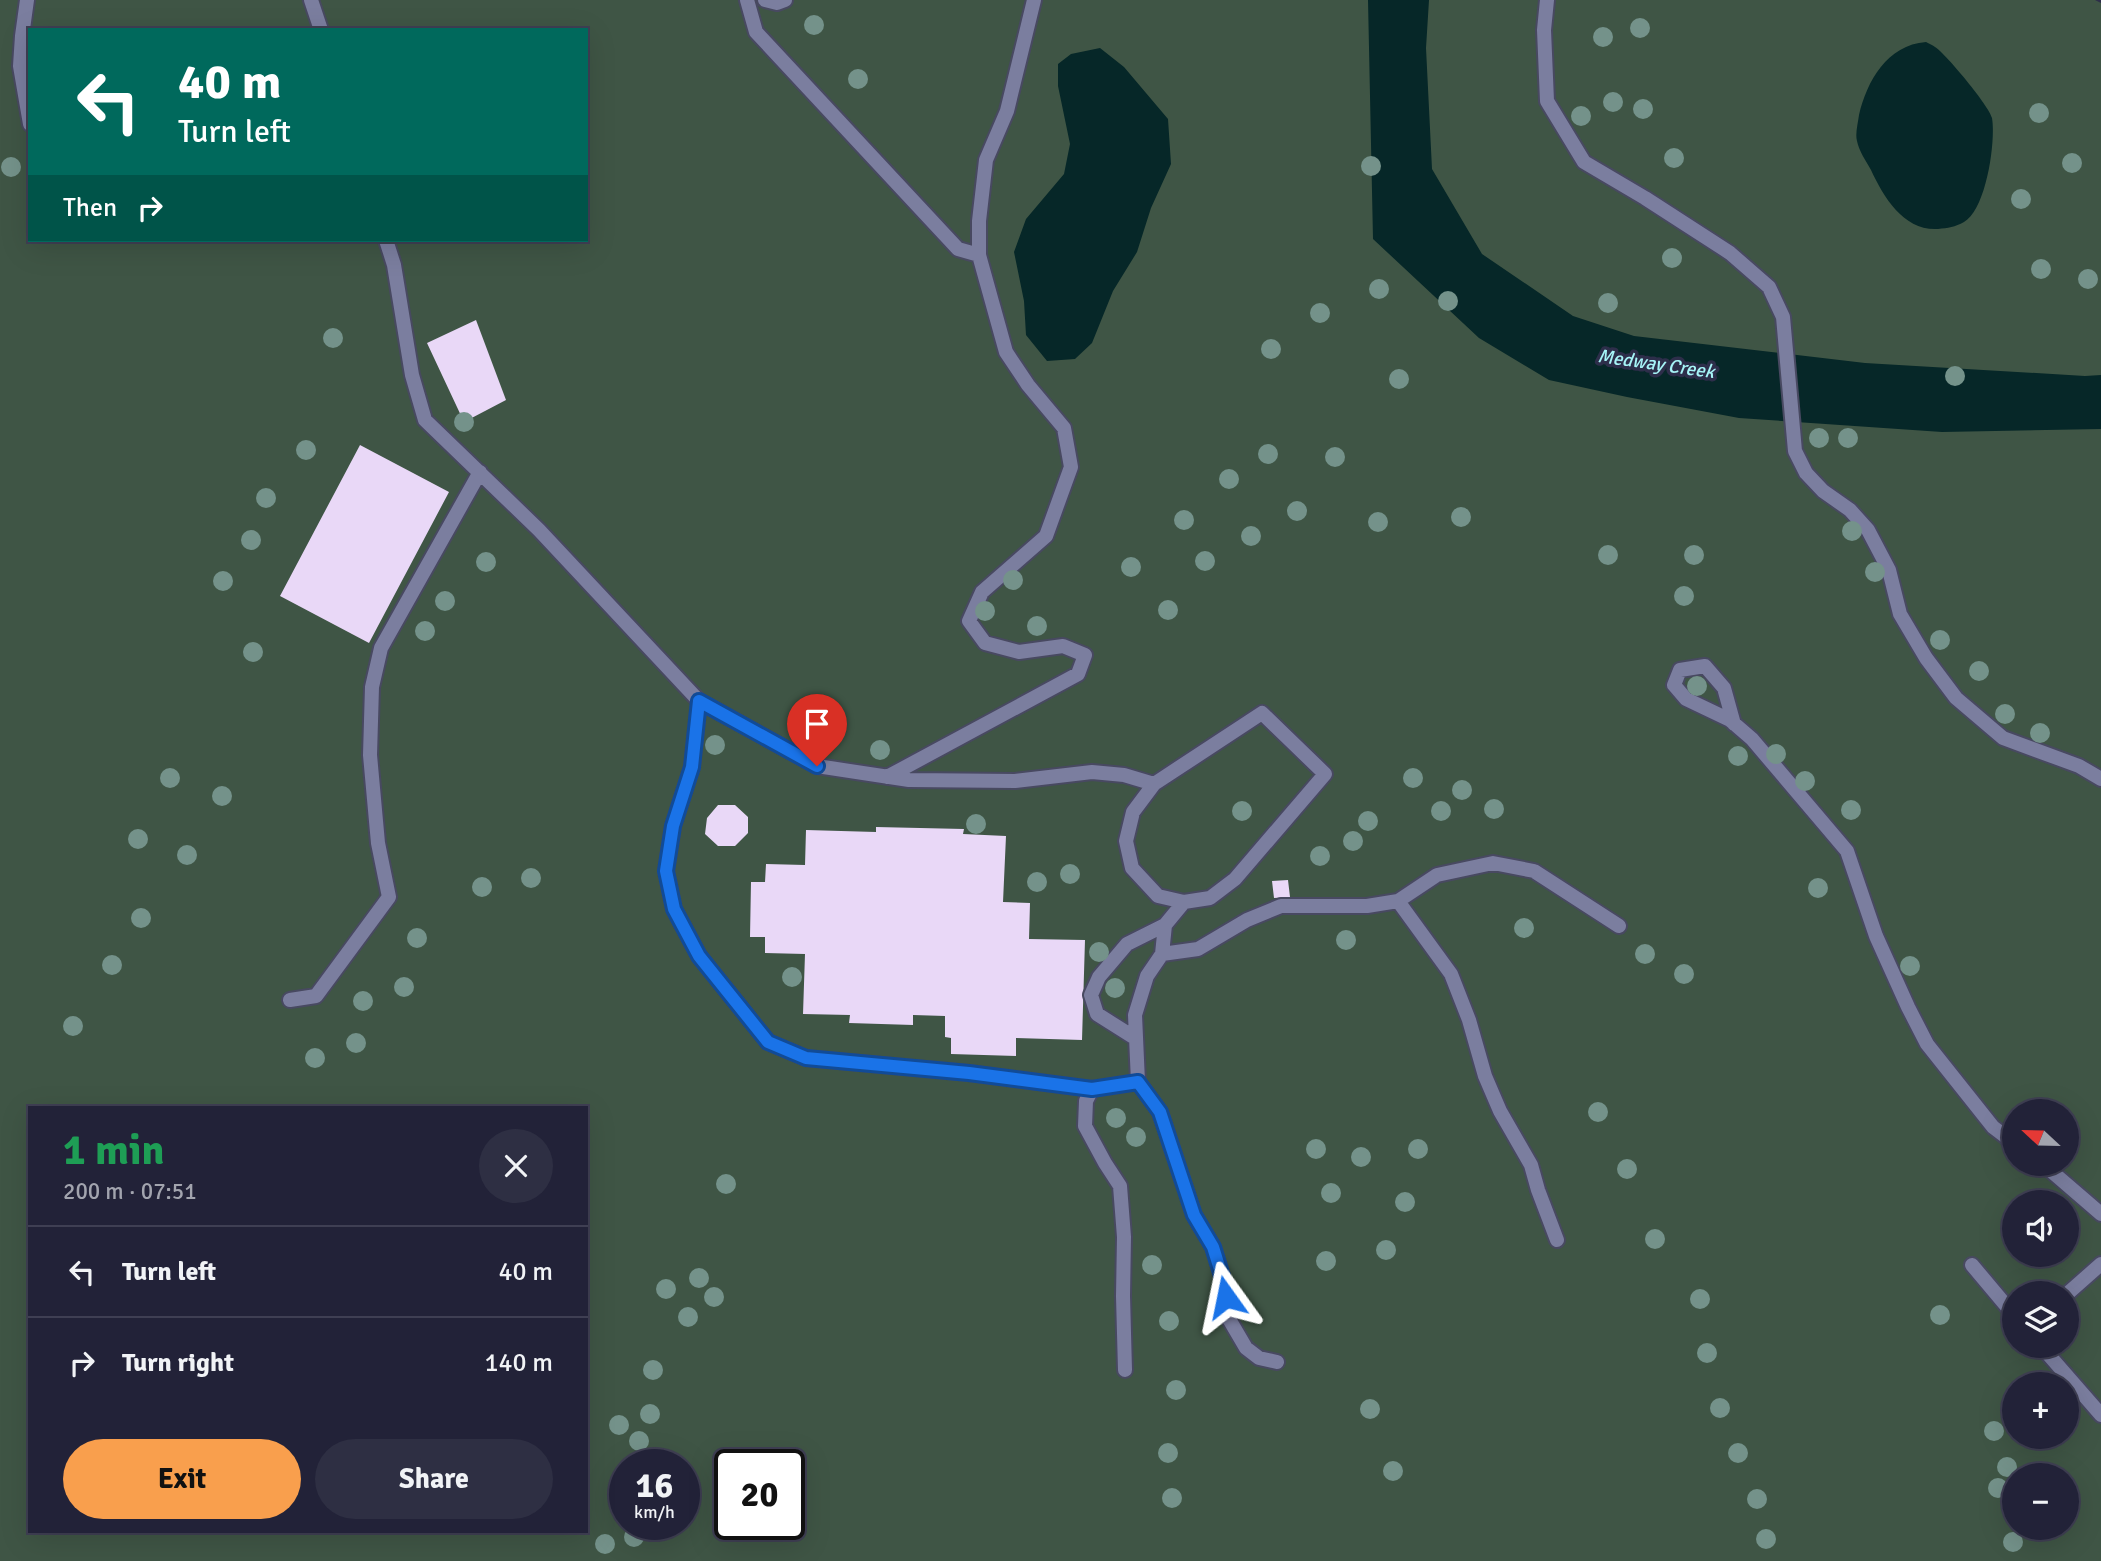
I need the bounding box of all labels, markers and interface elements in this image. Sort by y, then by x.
text: 40 m [178,52,281,112]
icon: left [63,56,154,147]
text: Turn left [178,112,291,151]
icon: right [131,189,169,227]
text: Then [63,192,117,224]
water label: Medway Creek [1596,344,1717,384]
pin [787,694,847,766]
icon: arrive [798,705,836,743]
north arrow [2002,1099,2079,1176]
map controls [2002,1099,2079,1540]
text: 1 min [63,1125,164,1176]
button: close [479,1129,553,1203]
text: 200 m · 07:51 [63,1177,197,1206]
button: sound [2002,1190,2079,1267]
icon: left [63,1253,101,1291]
text: Turn left [122,1256,216,1288]
text: 40 m [498,1256,553,1288]
position arrow [1189,1260,1263,1334]
button: layers [2002,1281,2079,1358]
icon: right [63,1344,101,1382]
text: Turn right [122,1347,234,1379]
text: 140 m [484,1347,553,1379]
button: + [2002,1372,2079,1449]
button: Exit [63,1439,301,1519]
button: Share [315,1439,553,1519]
speed limit sign: 20 [714,1449,805,1540]
button: − [2002,1463,2079,1540]
text: 16 [636,1464,673,1507]
text: km/h [634,1501,675,1523]

